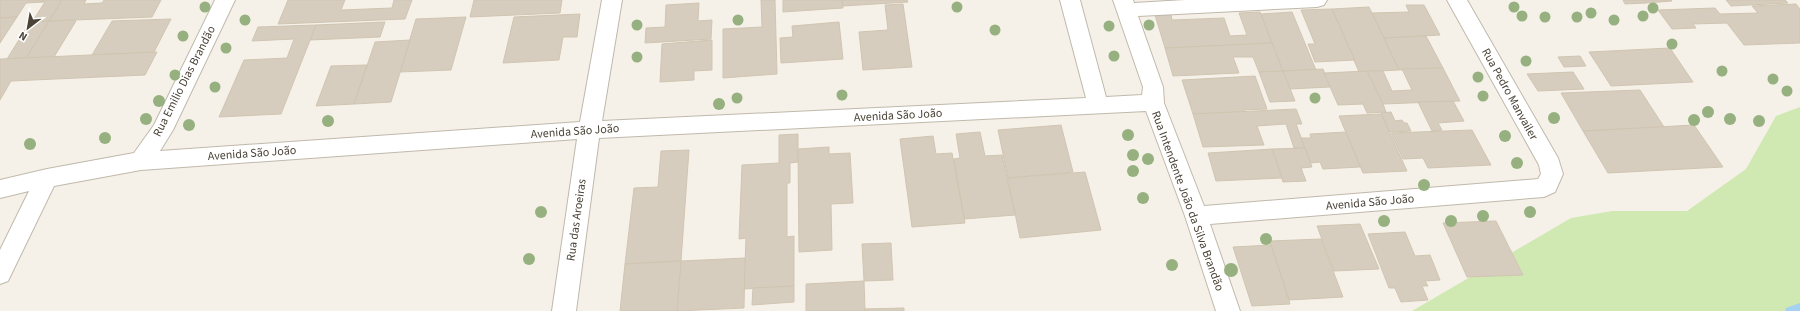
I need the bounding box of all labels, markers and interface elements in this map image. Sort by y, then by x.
north arrow [8,8,48,48]
street label: Rua Emilio Dias Brandão [149,23,220,140]
text: N [16,28,30,44]
street label: Rua Pedro Manvailer [1477,45,1542,144]
street label: Avenida São João [853,105,943,126]
street label: Rua Intendente João da Silva Brandão [1147,109,1228,294]
street label: Avenida São João [530,120,620,143]
street label: Avenida São João [207,142,297,165]
street label: Rua das Aroeiras [562,178,591,262]
street label: Avenida São João [1325,190,1415,215]

